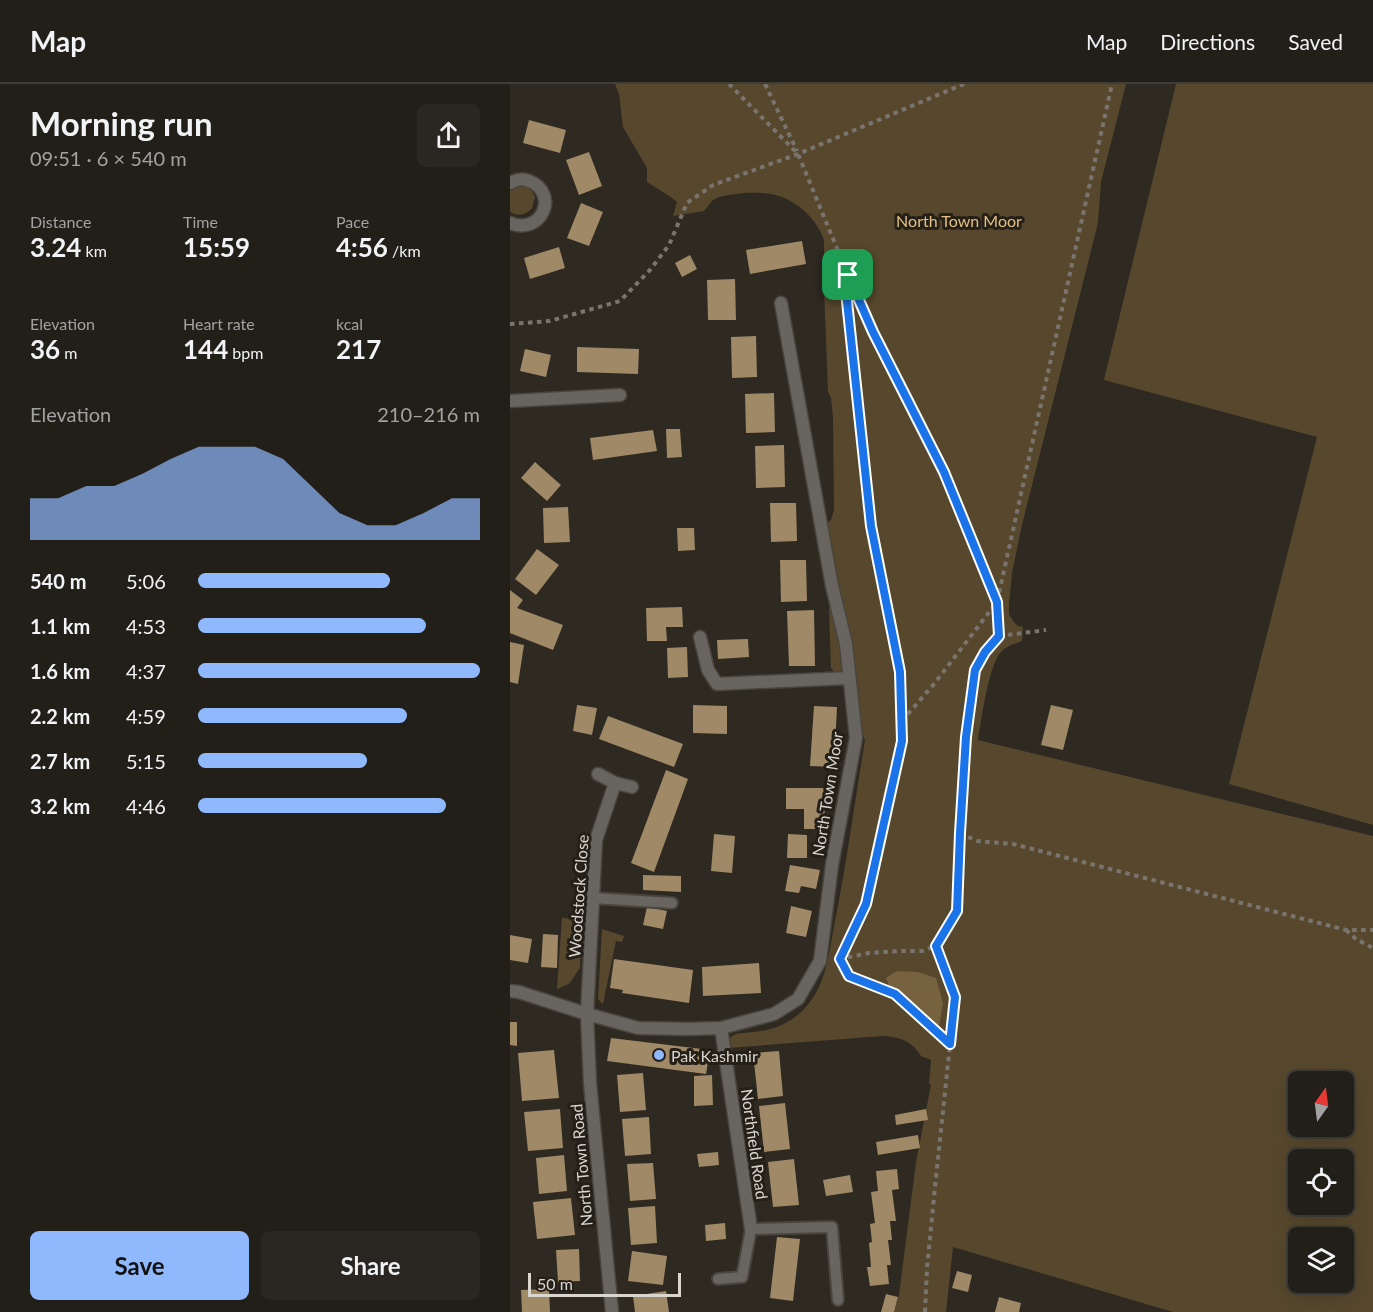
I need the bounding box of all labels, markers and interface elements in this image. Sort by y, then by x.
text: Map [30,24,86,58]
text: Map [1086,29,1127,54]
text: Directions [1160,29,1255,54]
text: Saved [1288,29,1343,54]
text: Morning run [30,103,213,143]
button: share [417,104,480,167]
text: 09:51 · 6 × 540 m [30,146,187,170]
park label: North Town Moor [896,211,1022,230]
text: Distance [30,212,91,231]
text: Time [183,212,218,231]
text: Pace [336,212,369,231]
text: 3.24 [30,231,81,263]
text: 15:59 [183,231,250,263]
text: 4:56 [336,231,388,263]
text: km [81,241,107,260]
text: /km [388,241,421,260]
pin [822,249,873,300]
icon: arrive [831,258,864,291]
text: Elevation [30,314,95,333]
text: Heart rate [183,314,255,333]
text: kcal [336,314,363,333]
text: 36 [30,333,60,365]
text: 144 [183,333,228,365]
text: 217 [336,333,381,365]
text: m [60,343,77,362]
text: bpm [228,343,263,362]
text: Elevation [30,402,111,426]
text: 210–216 m [377,402,480,426]
text: 540 m [30,569,86,593]
text: 5:06 [126,569,166,593]
text: 1.1 km [30,614,90,638]
text: 4:53 [126,614,166,638]
text: 1.6 km [30,659,90,683]
text: 4:37 [126,659,166,683]
text: 2.2 km [30,704,90,728]
text: 4:59 [126,704,166,728]
street label: North Town Moor [808,730,846,858]
text: 2.7 km [30,749,90,773]
text: 5:15 [126,749,166,773]
text: 3.2 km [30,794,90,818]
text: 4:46 [126,794,166,818]
street label: Woodstock Close [564,834,592,958]
place label: Pak Kashmir [671,1046,758,1065]
marker: Pak Kashmir [652,1048,666,1062]
north arrow [1288,1071,1354,1137]
map controls [1288,1071,1354,1293]
street label: Northfield Road [738,1088,772,1200]
street label: North Town Road [566,1103,596,1227]
button: locate [1288,1149,1354,1215]
button: layers [1288,1227,1354,1293]
button: Save [30,1231,249,1300]
button: Share [261,1231,480,1300]
scale bar [528,1270,681,1298]
text: 50 m [537,1274,573,1293]

